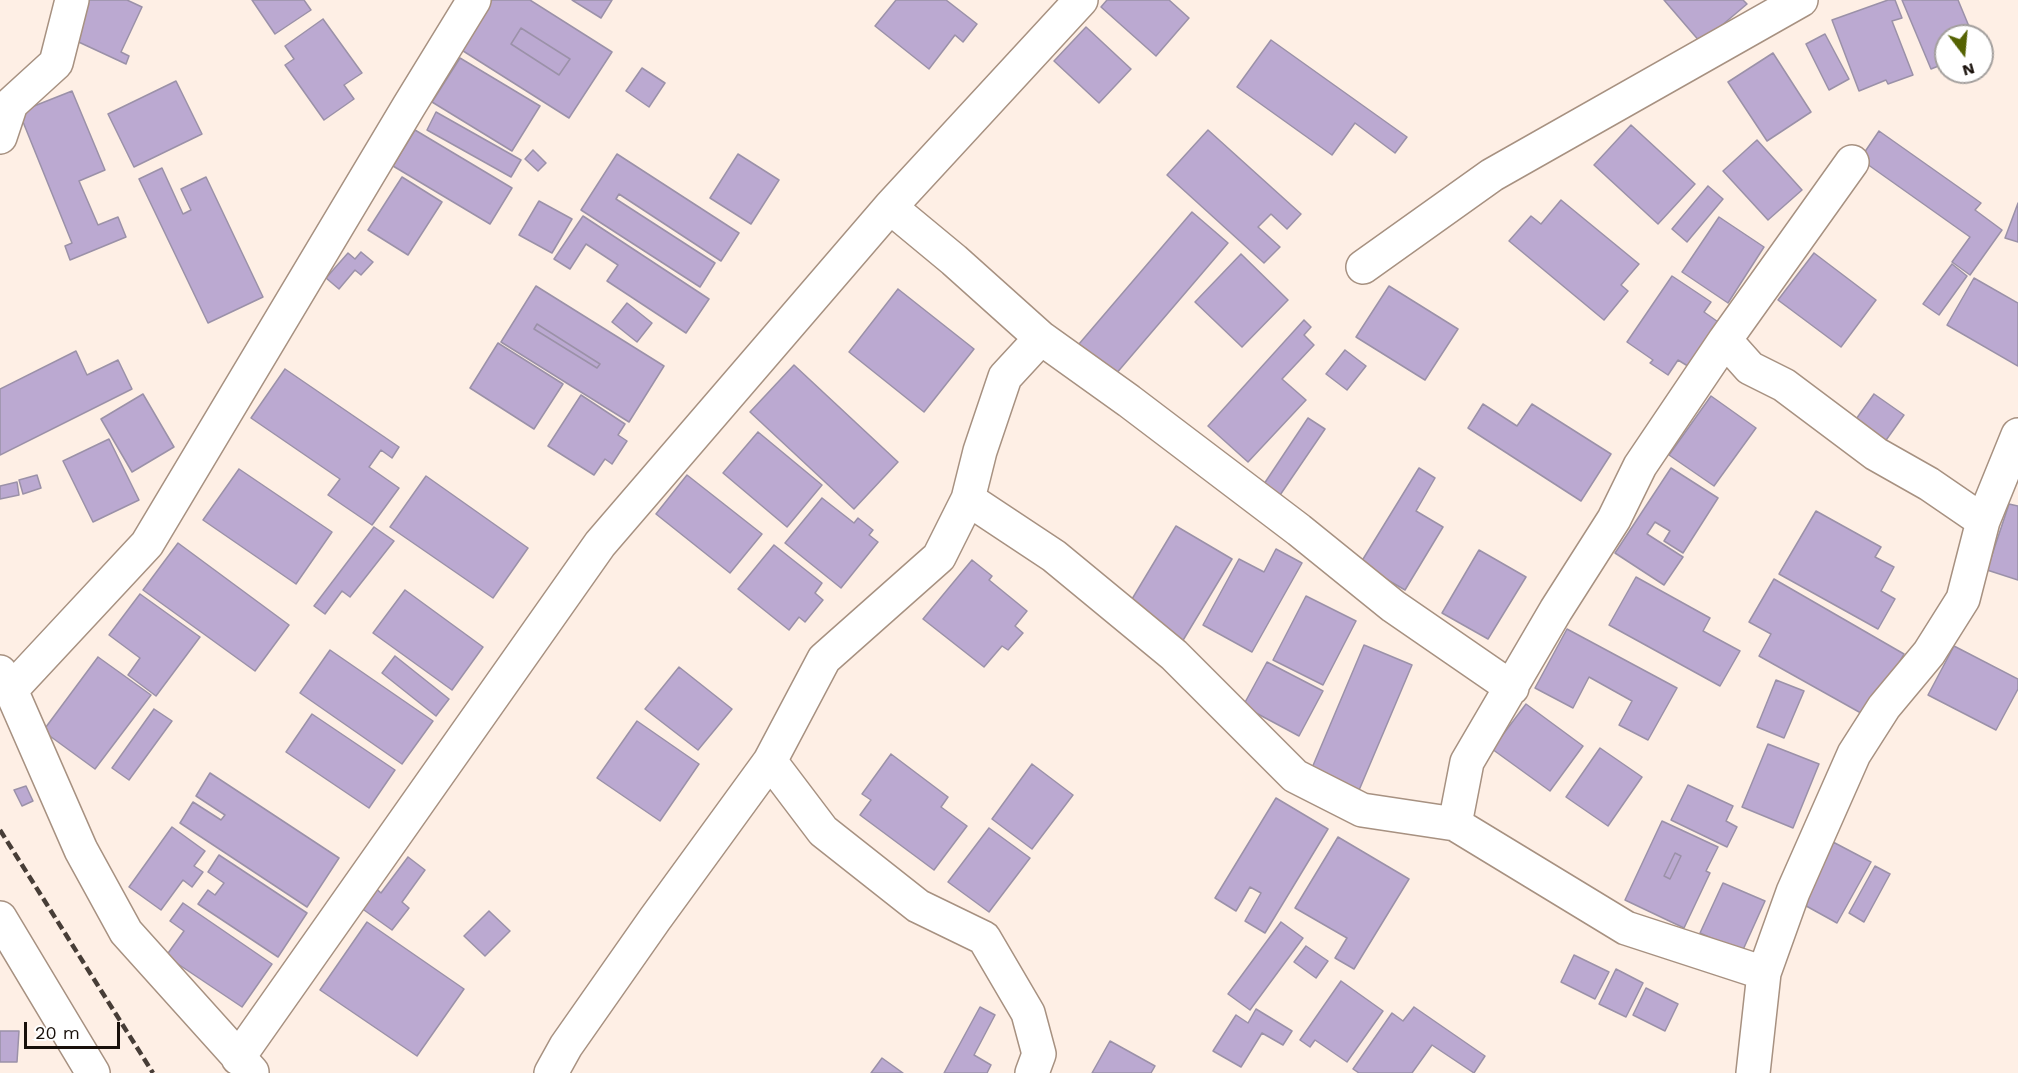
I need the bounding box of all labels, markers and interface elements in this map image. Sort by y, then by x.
north arrow [1934,24,1994,84]
text: N [1960,59,1977,81]
scale bar [27,1010,123,1048]
text: 20 m [35,1022,80,1043]

